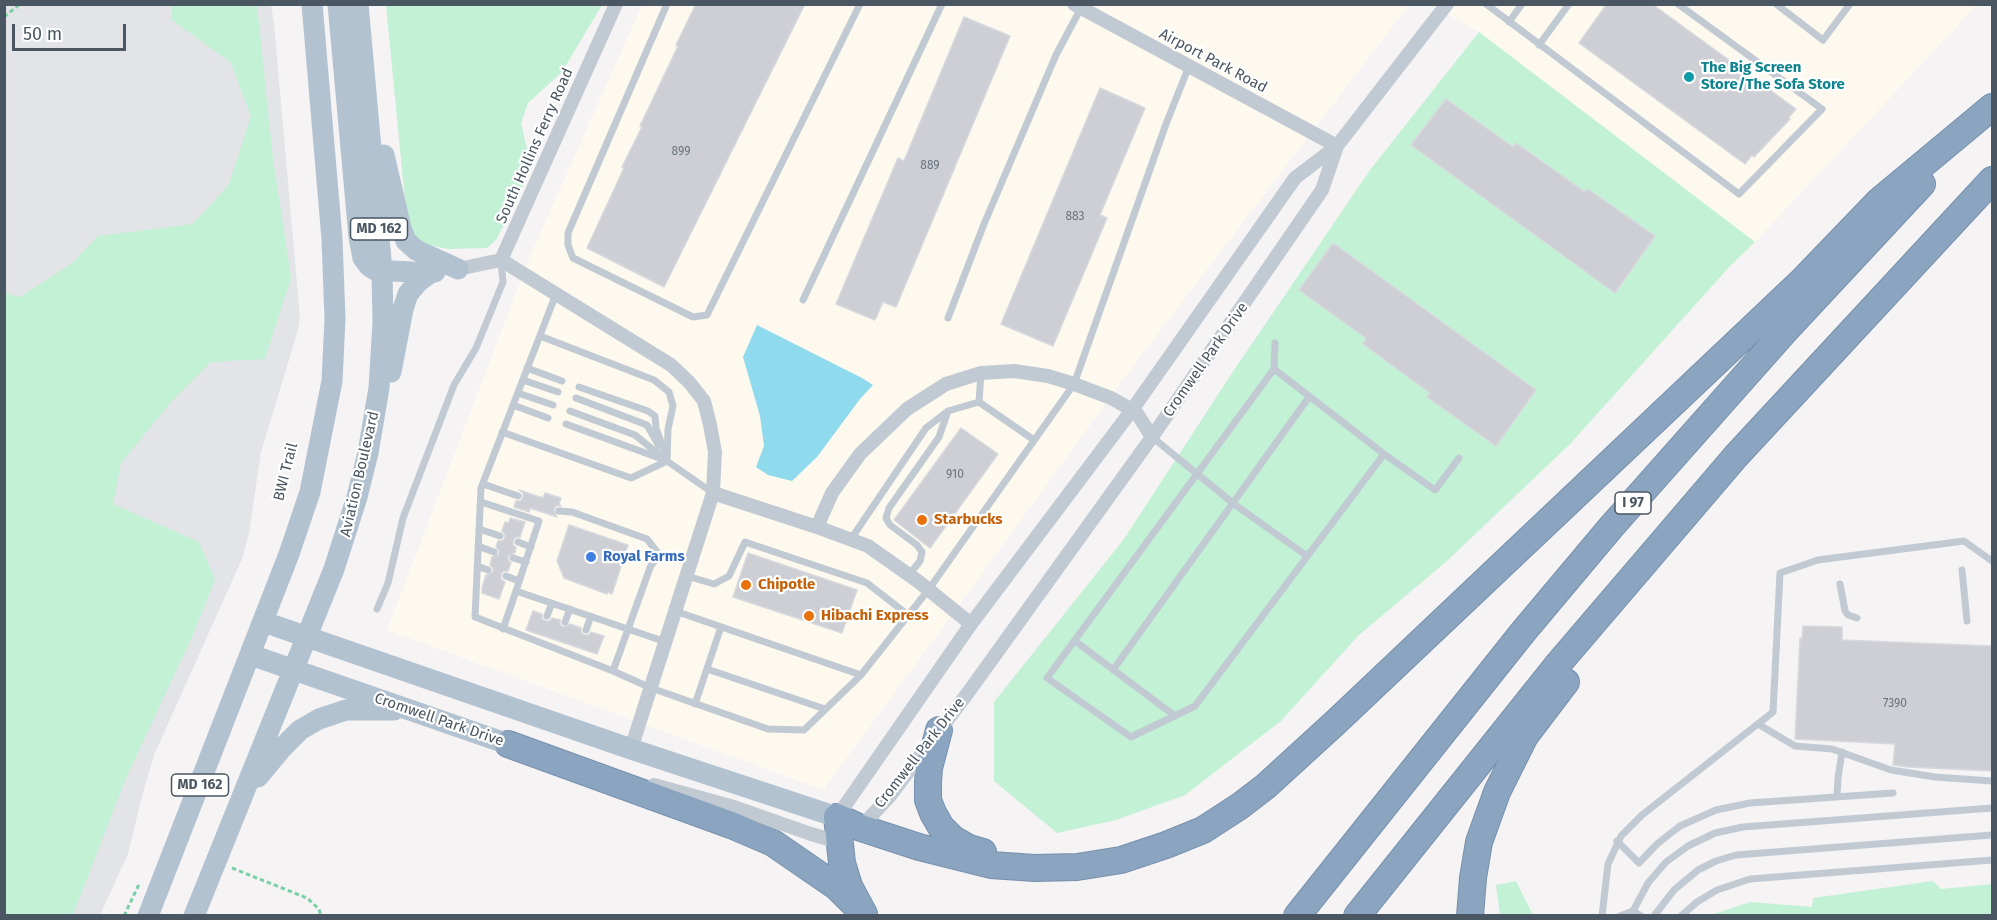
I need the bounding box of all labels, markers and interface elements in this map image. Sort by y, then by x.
scale bar [15,12,129,50]
text: 50 m [23,23,62,45]
street label: Airport Park Road [1156,25,1270,97]
place label: The Big Screen Store/The Sofa Store [1701,59,1845,94]
street label: South Hollins Ferry Road [493,66,577,226]
marker: The Big Screen Store/The Sofa Store [1682,70,1696,84]
house number: 899 [671,145,691,159]
house number: 889 [920,159,940,173]
house number: 883 [1065,210,1085,224]
road number: MD 162 [350,218,407,240]
street label: Cromwell Park Drive [1160,299,1252,421]
street label: Aviation Boulevard [337,410,383,538]
street label: BWI Trail [270,441,302,503]
house number: 910 [946,468,964,482]
road number: I 97 [1615,492,1651,514]
place label: Starbucks [934,511,1003,529]
marker: Starbucks [915,513,929,527]
place label: Royal Farms [603,548,685,566]
marker: Royal Farms [584,550,598,564]
place label: Chipotle [758,576,815,594]
marker: Chipotle [739,578,753,592]
place label: Hibachi Express [821,607,929,625]
marker: Hibachi Express [802,609,816,623]
street label: Cromwell Park Drive [372,689,506,751]
street label: Cromwell Park Drive [871,694,969,812]
house number: 7390 [1883,697,1907,711]
road number: MD 162 [172,774,228,796]

